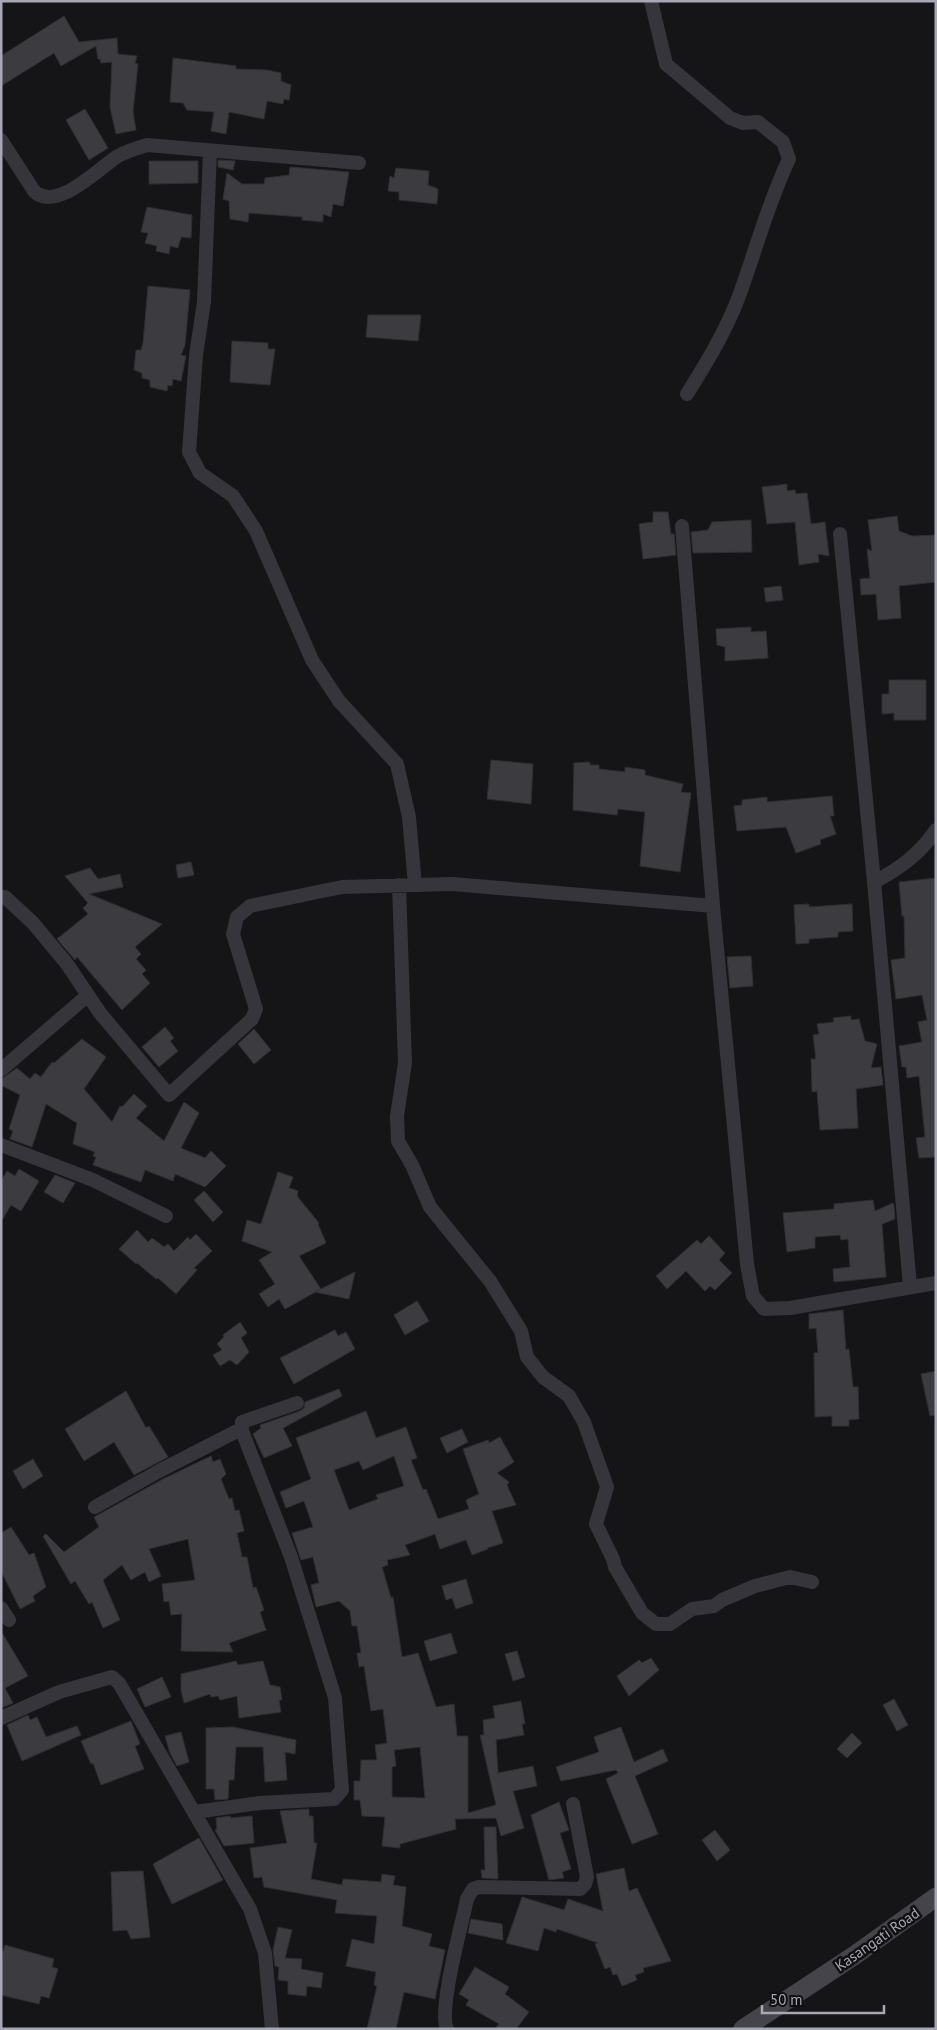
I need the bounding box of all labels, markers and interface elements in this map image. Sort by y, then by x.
street label: Kasangati Road [831,1903,923,1975]
scale bar [762,1982,884,2014]
text: 50 m [770,1990,803,2009]

